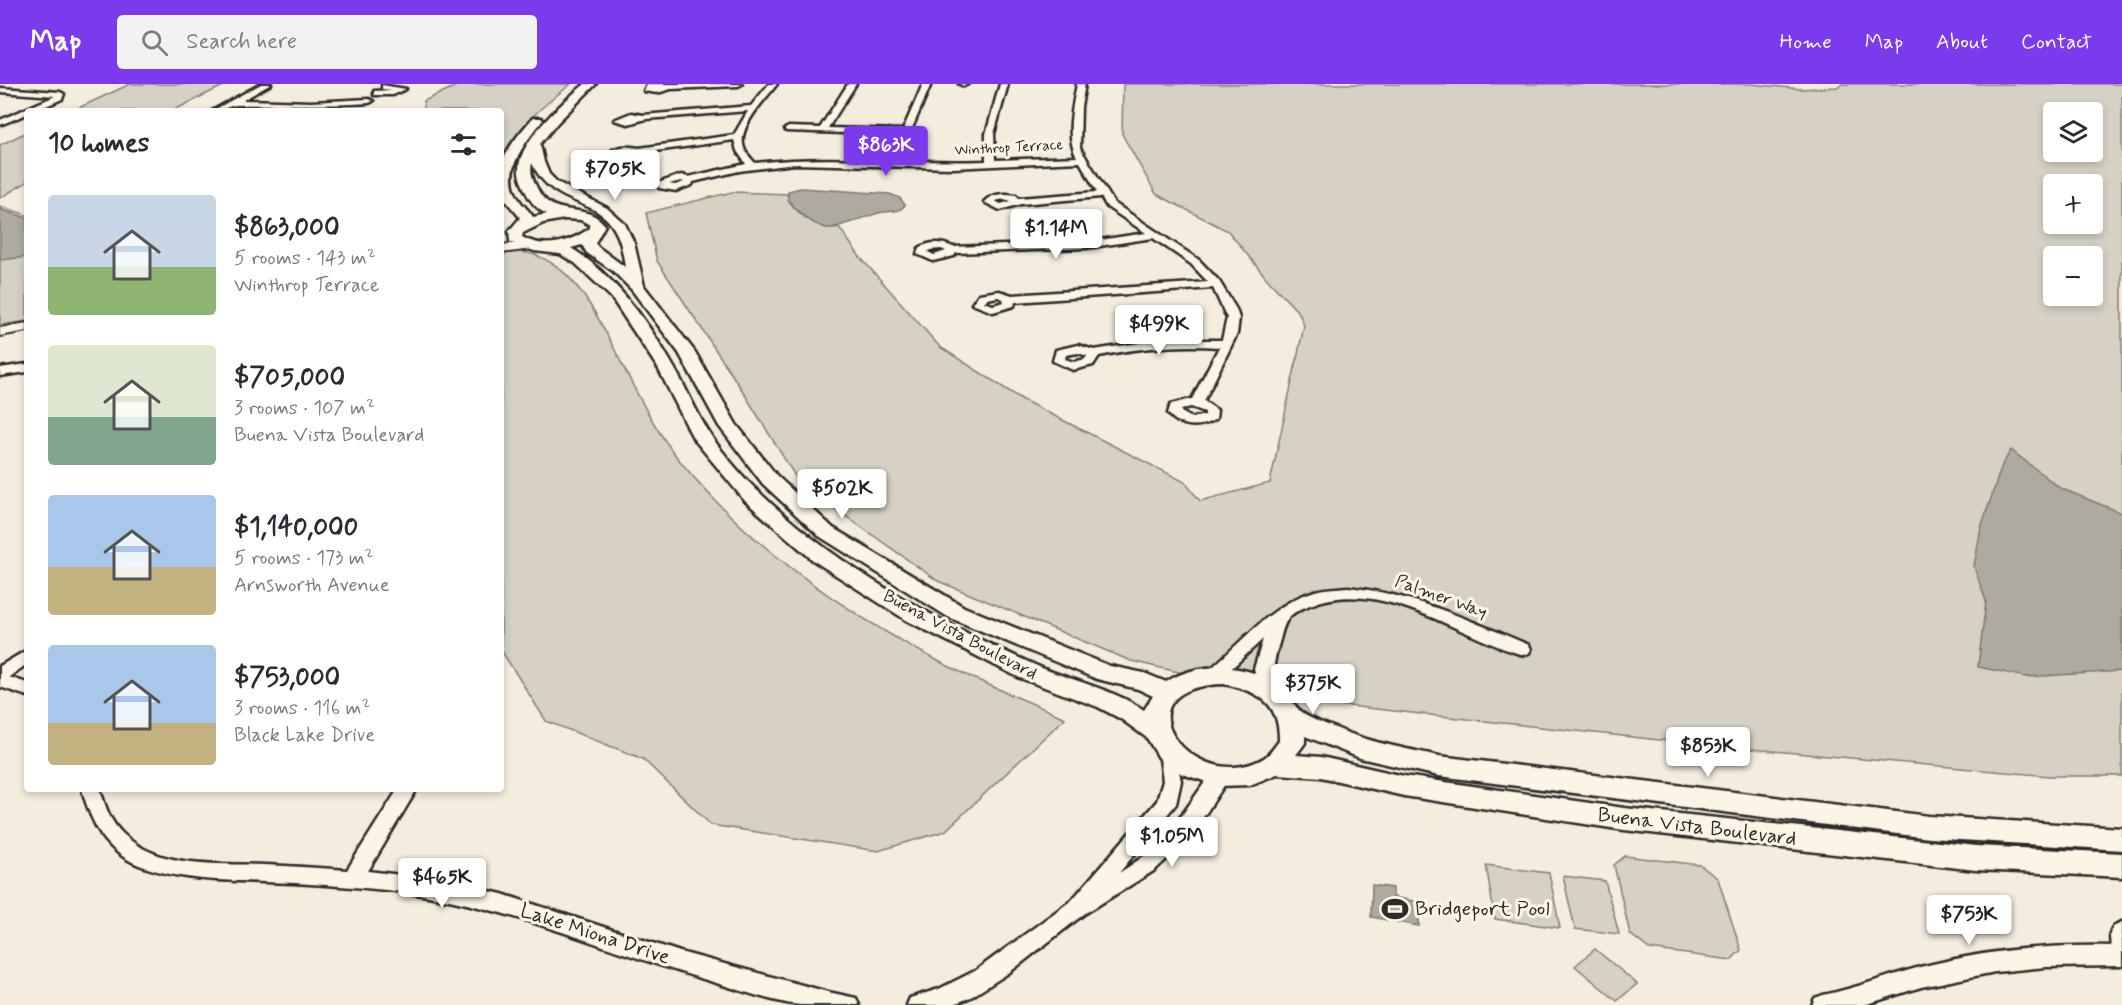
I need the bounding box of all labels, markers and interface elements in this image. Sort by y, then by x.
search box [117,15,537,69]
text: Map [30,24,81,61]
icon: search [138,26,171,59]
text: Search here [186,28,297,56]
text: Home [1780,28,1832,56]
text: Map [1865,28,1903,56]
text: About [1936,28,1988,56]
text: Contact [2021,28,2092,56]
map controls [2043,102,2103,306]
button: layers [2043,102,2103,162]
pin: $863K [844,126,928,177]
text: 10 homes [48,127,149,161]
icon: filters [447,128,480,161]
text: $863K [858,132,914,159]
street label: Winthrop Terrace [954,135,1064,161]
pin: $705K [573,150,657,201]
text: $705K [585,156,645,183]
button: + [2043,174,2103,234]
pin: $1.14M [1007,209,1105,260]
text: $863,000 [234,211,340,245]
text: $1.14M [1024,215,1088,242]
icon: home [96,219,168,291]
text: 5 rooms · 143 m² [234,245,376,272]
button: − [2043,246,2103,306]
text: Winthrop Terrace [234,272,379,299]
pin: $499K [1117,305,1201,356]
text: $499K [1129,311,1189,338]
text: $705,000 [234,361,345,395]
icon: home [96,369,168,441]
text: 3 rooms · 107 m² [234,395,375,422]
text: Buena Vista Boulevard [234,422,424,449]
pin: $502K [800,469,884,520]
text: $502K [811,475,873,502]
text: $1,140,000 [234,511,358,545]
icon: home [96,519,168,591]
text: 5 rooms · 173 m² [234,545,373,572]
street label: Palmer Way [1392,569,1490,625]
text: Arnsworth Avenue [234,572,390,599]
street label: Buena Vista Boulevard [879,584,1041,686]
text: $753,000 [234,661,340,695]
pin: $375K [1271,664,1355,715]
icon: home [96,669,168,741]
text: $375K [1285,670,1341,697]
text: 3 rooms · 116 m² [234,695,370,722]
text: Black Lake Drive [234,722,375,749]
pin: $853K [1666,727,1750,778]
text: $853K [1680,733,1736,760]
street label: Buena Vista Boulevard [1596,801,1798,853]
pin: $1.05M [1123,817,1221,868]
text: $1.05M [1140,823,1204,850]
pin: $465K [400,858,484,909]
text: $465K [412,864,472,891]
sports icon: Bridgeport Pool [1380,894,1410,924]
place label: Bridgeport Pool [1415,895,1550,923]
pin: $753K [1927,895,2011,946]
street label: Lake Miona Drive [516,897,674,971]
text: $753K [1941,901,1997,928]

